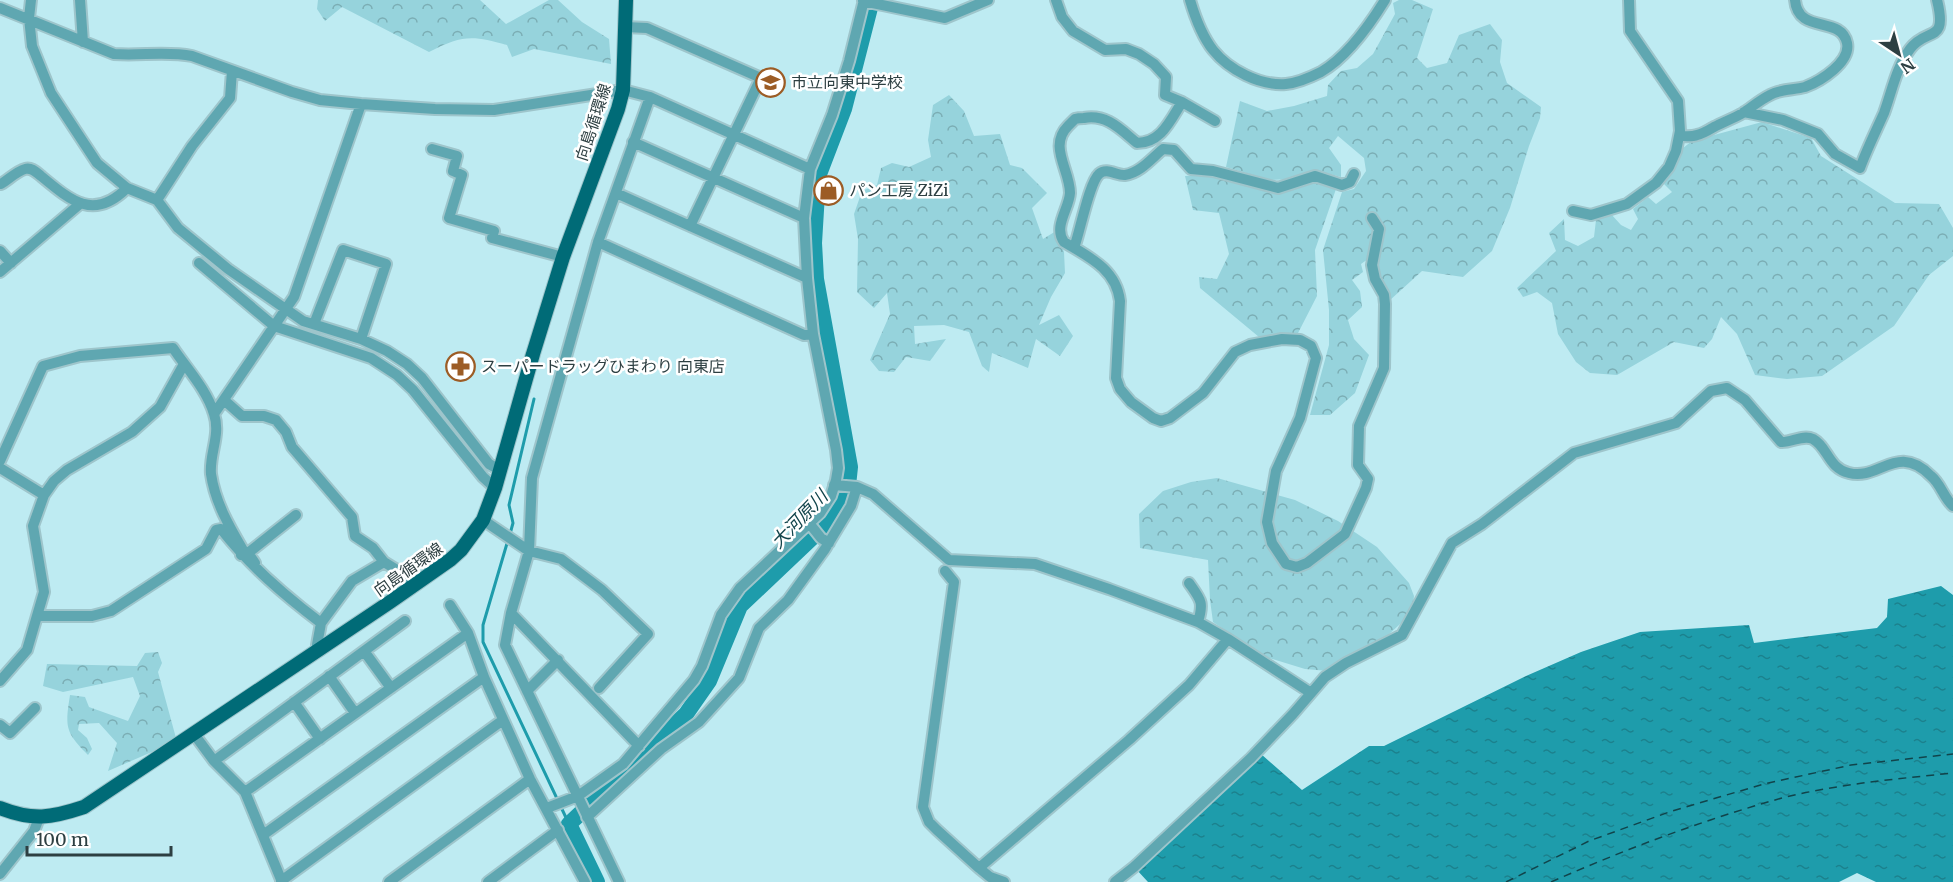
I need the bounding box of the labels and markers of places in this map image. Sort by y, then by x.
school or university icon: 市立向東中学校 [754,66,786,98]
place label: 市立向東中学校 [791,72,903,92]
shop icon: パン工房 ZiZi [812,174,844,206]
place label: パン工房 ZiZi [849,180,948,200]
pharmacy icon: スーパードラッグひまわり 向東店 [444,350,476,382]
place label: スーパードラッグひまわり 向東店 [481,356,725,376]

